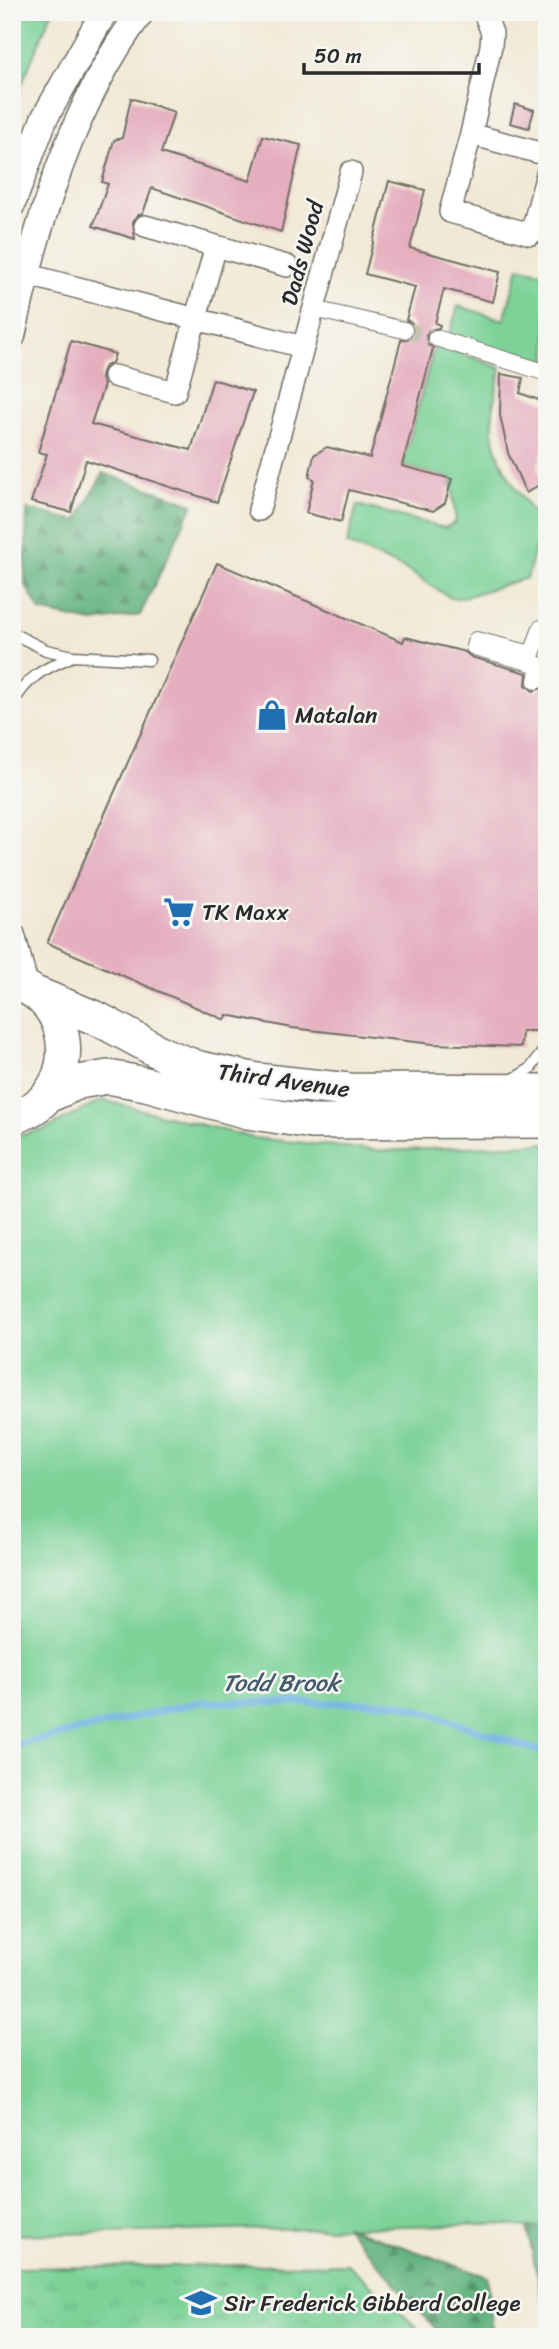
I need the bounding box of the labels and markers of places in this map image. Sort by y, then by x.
place label: Matalan [295,695,378,736]
shop icon: Matalan [255,698,289,732]
place label: TK Maxx [202,892,289,933]
supermarket icon: TK Maxx [162,895,196,929]
place label: Sir Frederick Gibberd College [224,2283,521,2324]
school or university icon: Sir Frederick Gibberd College [184,2286,218,2320]

